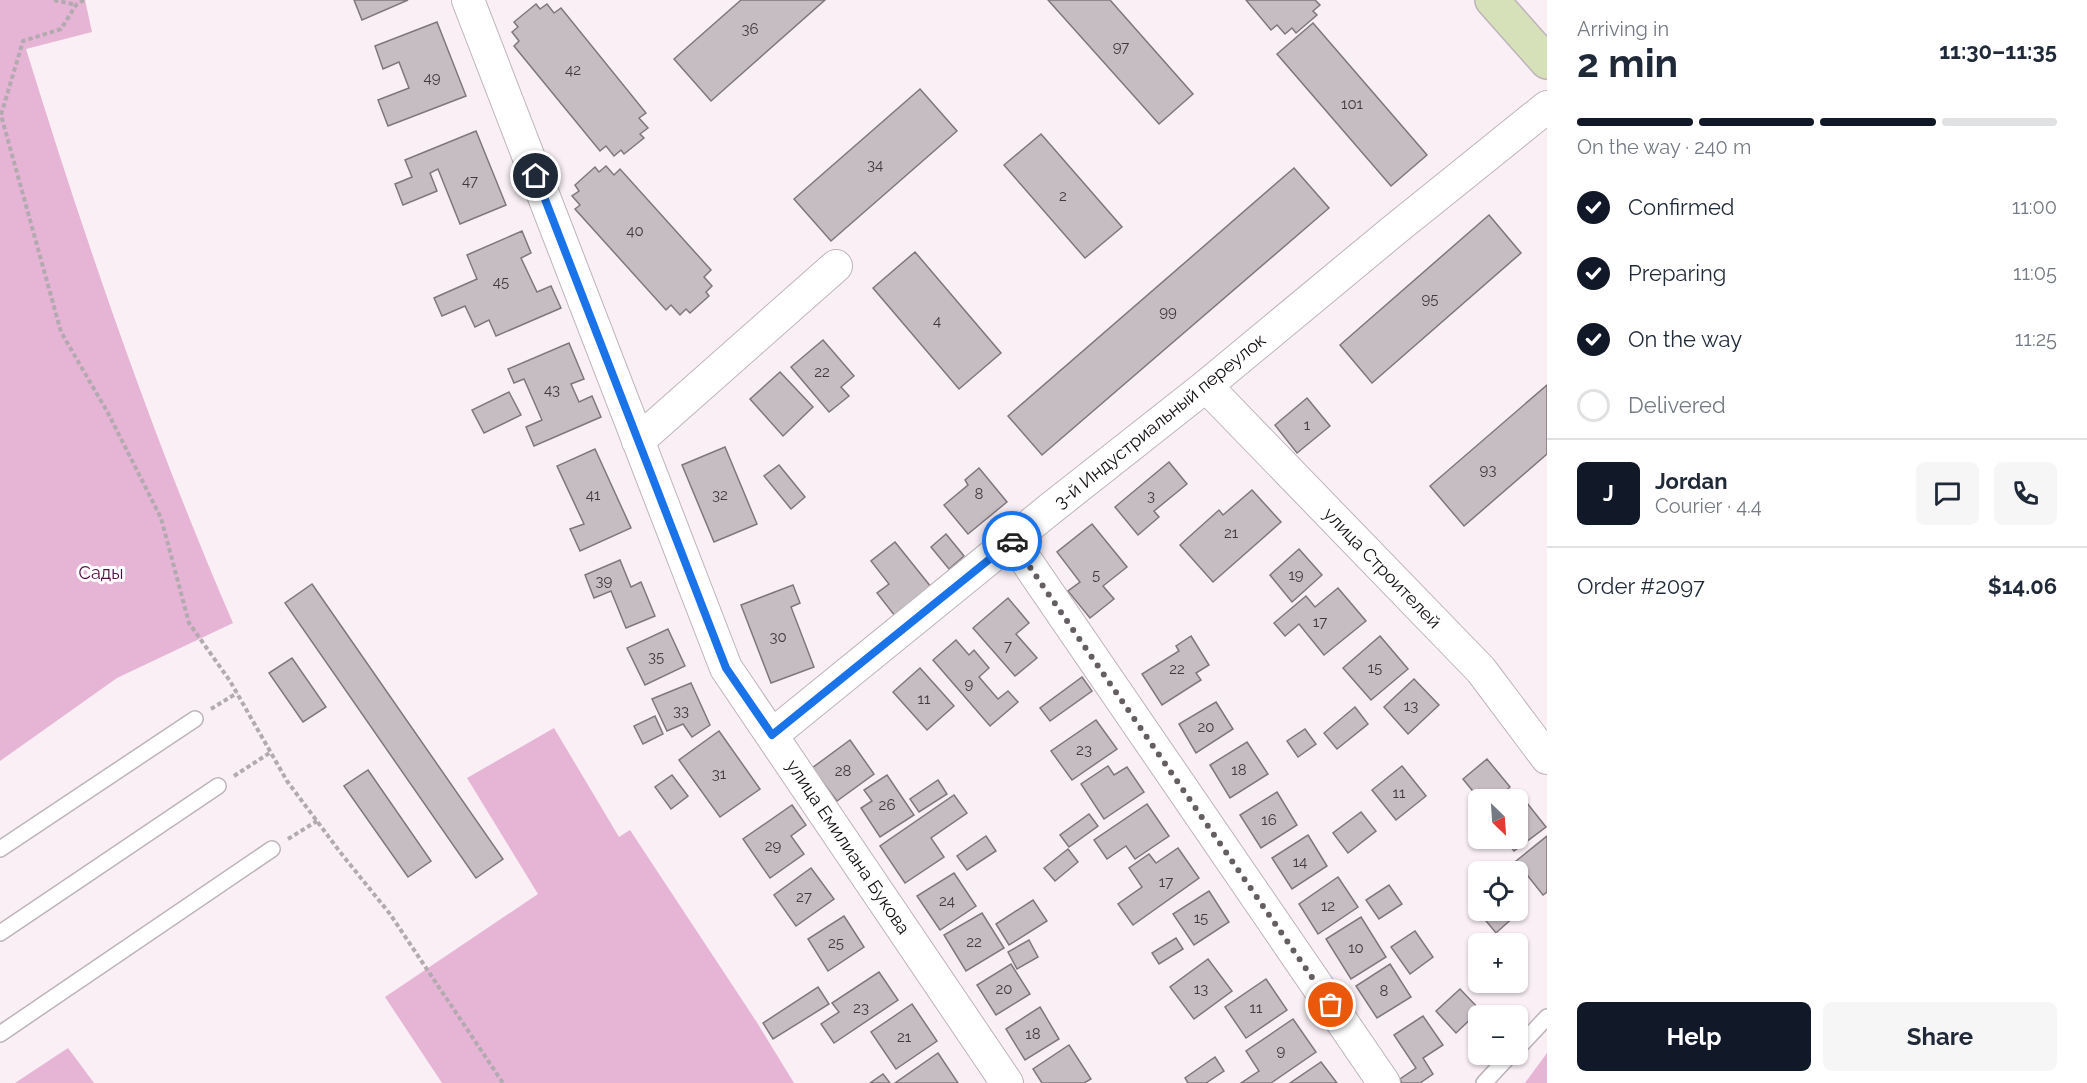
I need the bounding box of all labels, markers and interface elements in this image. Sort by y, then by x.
text: Arriving in [1577,17,1669,41]
house number: 36 [741,20,759,38]
house number: 97 [1113,38,1129,56]
text: 11:30–11:35 [1939,38,2057,64]
text: 2 min [1577,40,1678,86]
house number: 42 [565,61,581,79]
house number: 49 [424,69,441,87]
house number: 101 [1341,95,1364,113]
text: On the way · 240 m [1577,135,1751,159]
pin [510,150,561,201]
house number: 34 [867,156,883,174]
icon: home [519,159,552,192]
house number: 47 [462,172,478,190]
house number: 2 [1059,187,1067,205]
icon: check [1577,191,1610,224]
text: Confirmed [1628,194,1735,220]
text: 11:00 [2012,195,2057,219]
house number: 40 [626,222,644,240]
icon: check [1577,257,1610,290]
text: Preparing [1628,260,1726,286]
text: 11:05 [2013,261,2057,285]
house number: 45 [493,273,509,291]
house number: 95 [1422,290,1438,308]
house number: 99 [1159,303,1177,321]
house number: 4 [933,312,941,330]
icon: check [1577,323,1610,356]
text: On the way [1628,326,1742,352]
text: 11:25 [2015,327,2057,351]
street label: 3-й Индустриальный переулок [1050,329,1270,513]
house number: 22 [814,363,830,381]
house number: 43 [544,381,560,399]
text: Delivered [1628,392,1726,418]
house number: 1 [1304,416,1311,434]
house number: 93 [1480,461,1496,479]
button: chat [1916,462,1979,525]
button: phone [1994,462,2057,525]
text: Jordan [1655,468,1727,494]
text: J [1603,480,1614,506]
house number: 8 [975,485,984,503]
house number: 41 [586,486,601,504]
house number: 32 [712,486,728,504]
house number: 3 [1147,487,1155,505]
text: Courier · 4.4 [1655,494,1762,518]
street label: улица Строителей [1319,503,1445,632]
courier [982,511,1042,571]
house number: 21 [1224,524,1239,542]
icon: car [996,525,1029,558]
park label: Сады [79,562,123,583]
house number: 5 [1092,566,1100,584]
house number: 19 [1288,566,1304,584]
house number: 39 [596,572,613,590]
text: Order #2097 [1577,573,1705,599]
text: $14.06 [1988,573,2057,599]
house number: 17 [1313,613,1327,631]
house number: 30 [769,628,787,646]
house number: 7 [1004,637,1012,655]
house number: 35 [648,648,664,666]
house number: 15 [1368,659,1382,677]
house number: 22 [1169,660,1185,678]
house number: 9 [965,675,974,693]
house number: 11 [918,690,931,708]
house number: 13 [1404,697,1418,715]
house number: 33 [673,702,689,720]
house number: 20 [1198,718,1215,736]
house number: 23 [1076,741,1092,759]
street label: улица Емилиана Букова [782,756,915,938]
house number: 18 [1231,761,1247,779]
house number: 28 [835,762,851,780]
house number: 31 [712,765,727,783]
house number: 11 [1393,784,1406,802]
north arrow [1468,789,1528,849]
map controls [1468,789,1528,1065]
house number: 26 [879,796,895,814]
house number: 16 [1261,811,1277,829]
house number: 29 [765,837,782,855]
house number: 14 [1293,853,1307,871]
button: locate [1468,861,1528,921]
house number: 17 [1159,873,1173,891]
house number: 27 [796,888,812,906]
house number: 24 [939,892,955,910]
house number: 12 [1321,897,1335,915]
house number: 15 [1194,909,1208,927]
house number: 22 [966,933,982,951]
button: + [1468,933,1528,993]
house number: 25 [828,934,844,952]
house number: 10 [1348,939,1364,957]
pin [1305,979,1356,1030]
house number: 20 [996,980,1013,998]
house number: 13 [1194,980,1208,998]
house number: 8 [1380,982,1389,1000]
icon: bag [1314,988,1347,1021]
house number: 23 [853,999,869,1017]
house number: 11 [1250,999,1263,1017]
button: Help [1577,1002,1811,1071]
button: Share [1823,1002,2057,1071]
button: − [1468,1005,1528,1065]
house number: 18 [1025,1025,1041,1043]
house number: 21 [897,1028,912,1046]
house number: 9 [1277,1042,1286,1060]

